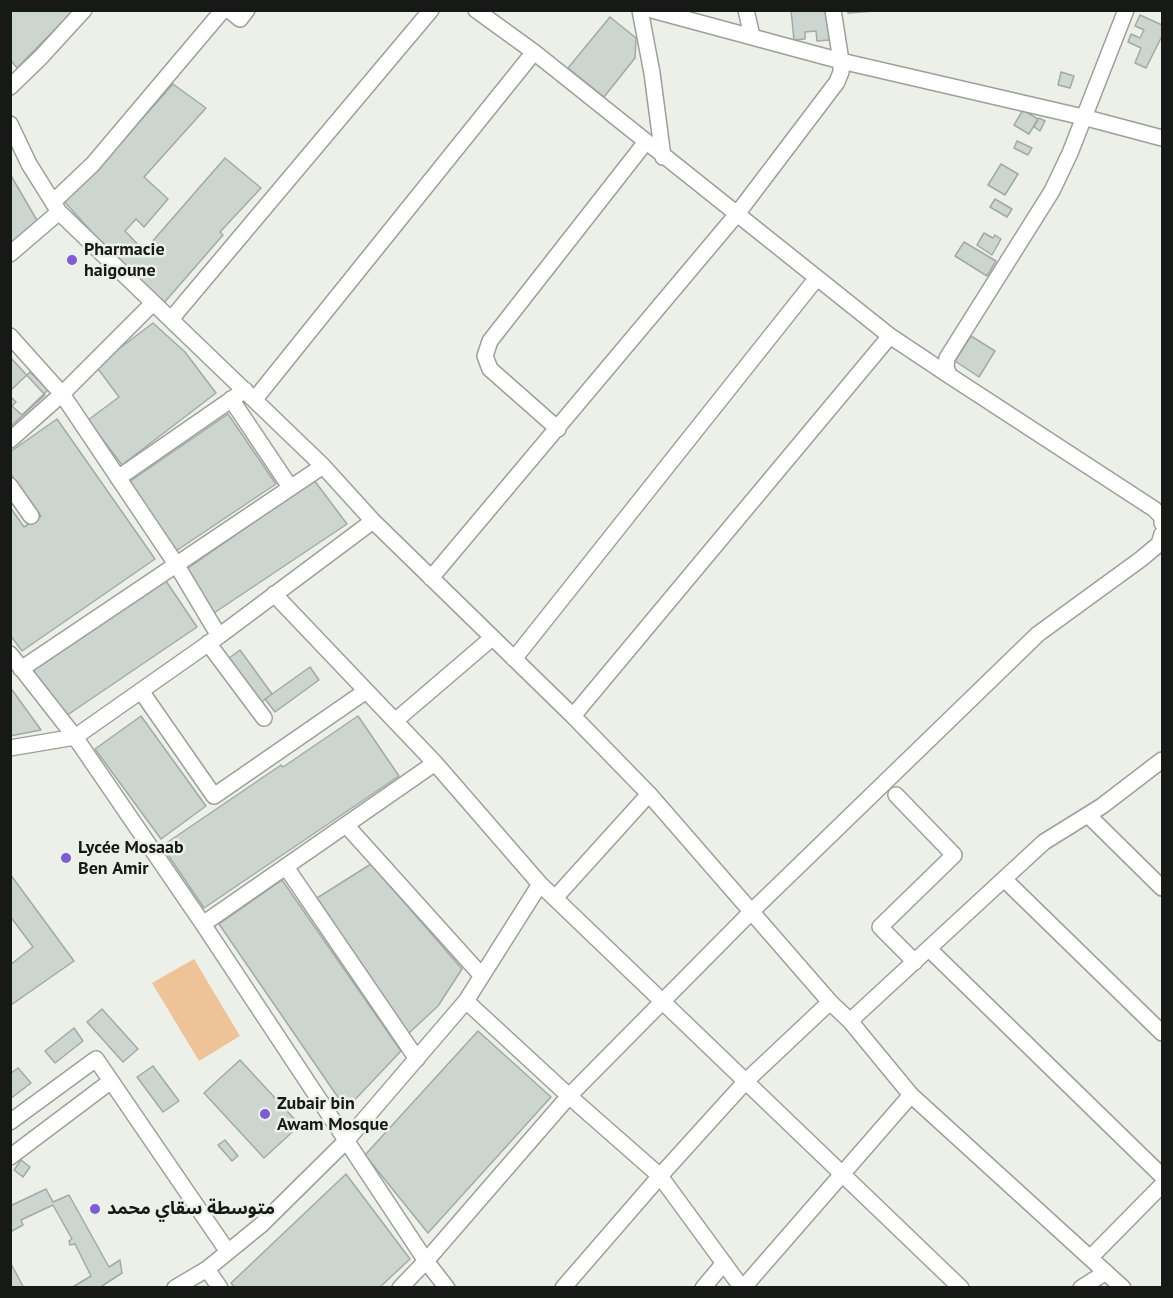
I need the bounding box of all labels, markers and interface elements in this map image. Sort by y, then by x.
place label: Pharmacie haigoune [84,239,165,282]
marker: Pharmacie haigoune [65,253,79,267]
place label: Lycée Mosaab Ben Amir [78,837,184,880]
marker: Lycée Mosaab Ben Amir [59,851,73,865]
place label: Zubair bin Awam Mosque [277,1093,388,1136]
marker: Zubair bin Awam Mosque [258,1107,272,1121]
place label: متوسطة سقاي محمد [107,1198,275,1220]
marker: متوسطة سقاي محمد [88,1202,102,1216]

